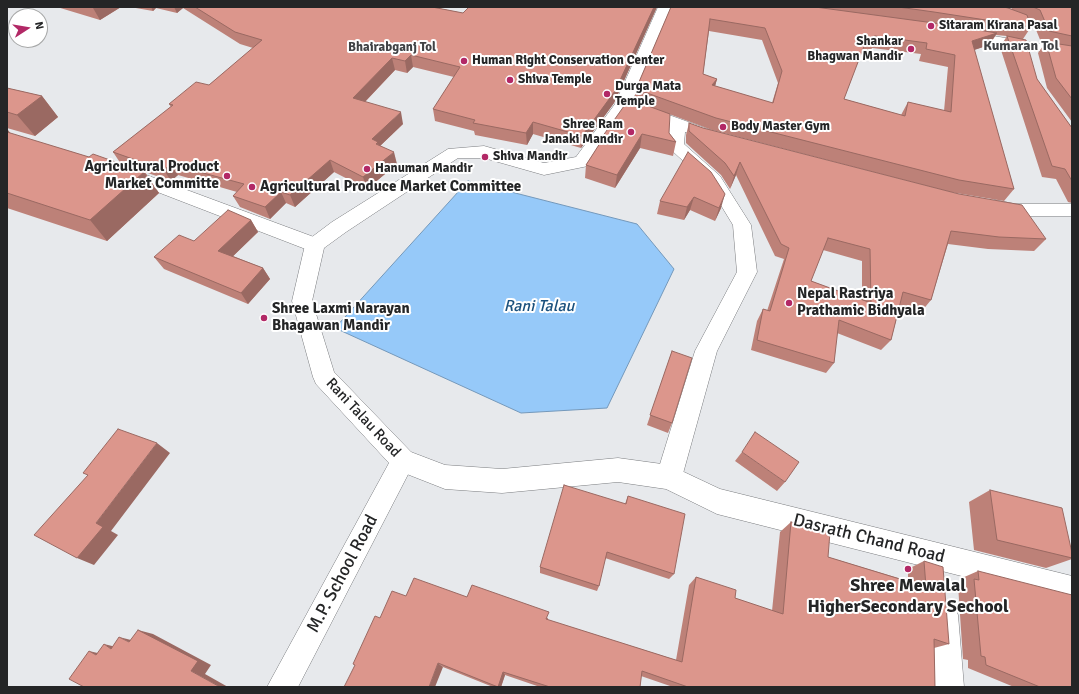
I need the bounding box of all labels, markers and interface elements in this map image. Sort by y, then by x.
north arrow [8,8,48,48]
place label: Sitaram Kirana Pasal [939,18,1058,34]
text: N [32,21,46,31]
marker: Sitaram Kirana Pasal [926,21,936,31]
place label: Shankar Bhagwan Mandir [807,34,903,65]
district label: Kumaran Tol [983,38,1059,54]
district label: Bhairabganj Tol [348,40,436,56]
marker: Shankar Bhagwan Mandir [906,44,916,54]
place label: Human Right Conservation Center [472,53,665,69]
marker: Human Right Conservation Center [459,56,469,66]
place label: Shiva Temple [518,72,592,88]
marker: Shiva Temple [505,75,515,85]
place label: Durga Mata Temple [615,79,681,110]
marker: Durga Mata Temple [602,89,612,99]
place label: Shree Ram Janaki Mandir [543,117,623,148]
place label: Body Master Gym [731,119,830,135]
marker: Body Master Gym [718,122,728,132]
marker: Shree Ram Janaki Mandir [626,127,636,137]
place label: Shiva Mandir [493,149,567,165]
marker: Shiva Mandir [480,152,490,162]
place label: Agricultural Product Market Committe [84,158,219,193]
place label: Hanuman Mandir [375,161,473,177]
marker: Hanuman Mandir [362,164,372,174]
marker: Agricultural Product Market Committe [222,171,232,181]
place label: Agricultural Produce Market Committee [260,178,521,196]
marker: Agricultural Produce Market Committee [247,182,257,192]
place label: Nepal Rastriya Prathamic Bidhyala [797,285,925,320]
water label: Rani Talau [504,297,574,317]
marker: Nepal Rastriya Prathamic Bidhyala [784,298,794,308]
place label: Shree Laxmi Narayan Bhagawan Mandir [272,300,410,335]
marker: Shree Laxmi Narayan Bhagawan Mandir [259,313,269,323]
street label: Rani Talau Road [322,375,404,461]
street label: Dasrath Chand Road [791,510,947,568]
street label: M.P. School Road [303,511,383,637]
marker: Shree Mewalal HigherSecondary Sechool [903,564,913,574]
place label: Shree Mewalal HigherSecondary Sechool [807,575,1009,618]

